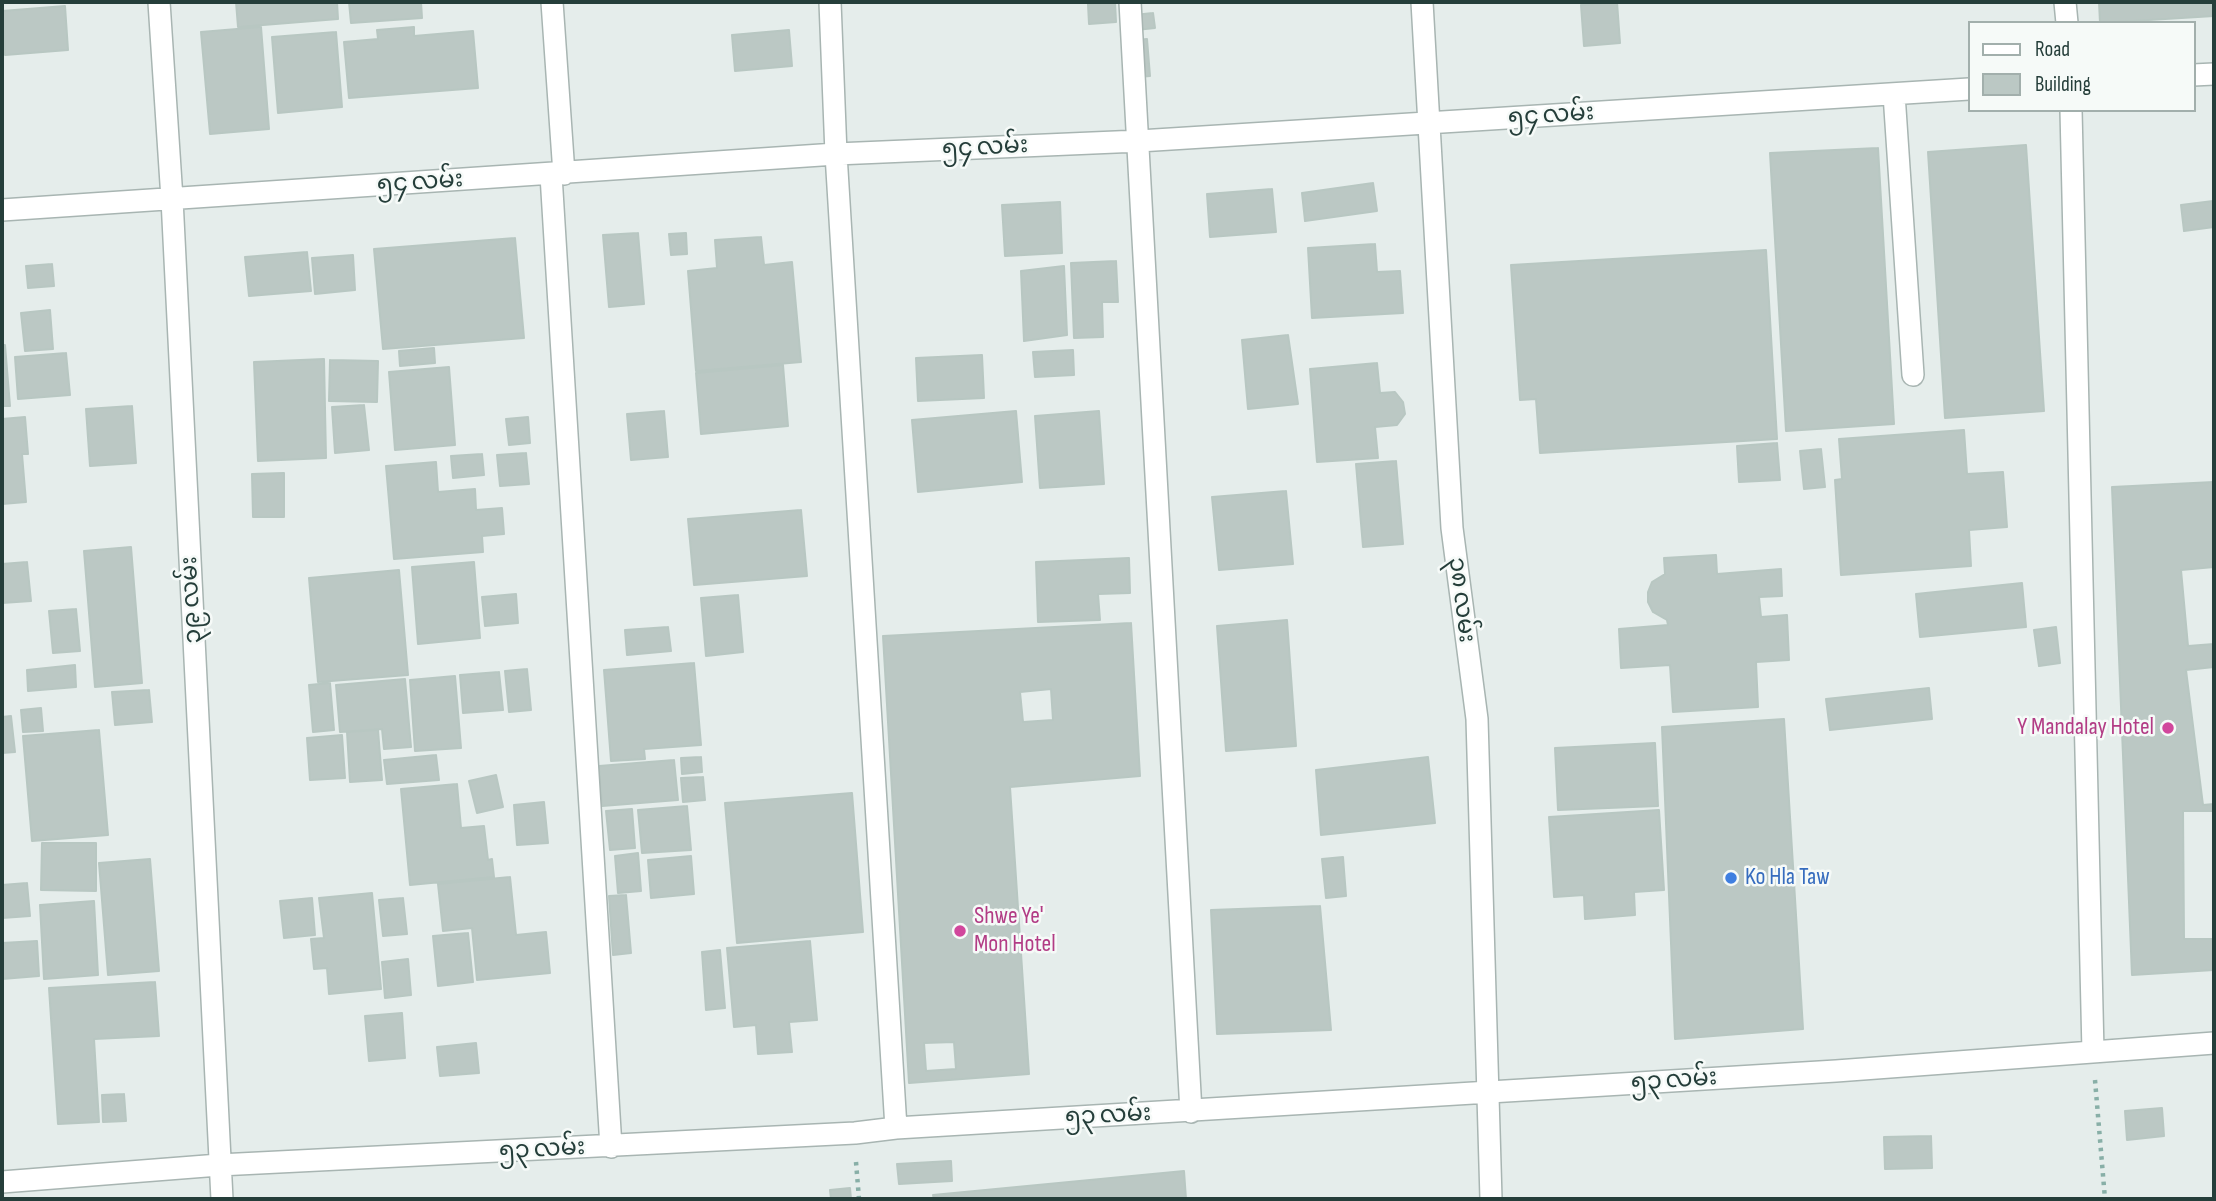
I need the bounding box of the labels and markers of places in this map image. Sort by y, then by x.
place label: Y Mandalay Hotel [2017,714,2154,742]
marker: Y Mandalay Hotel [2160,720,2176,736]
place label: Ko Hla Taw [1745,864,1830,892]
marker: Ko Hla Taw [1723,870,1739,886]
place label: Shwe Ye' Mon Hotel [974,903,1056,959]
marker: Shwe Ye' Mon Hotel [952,923,968,939]

